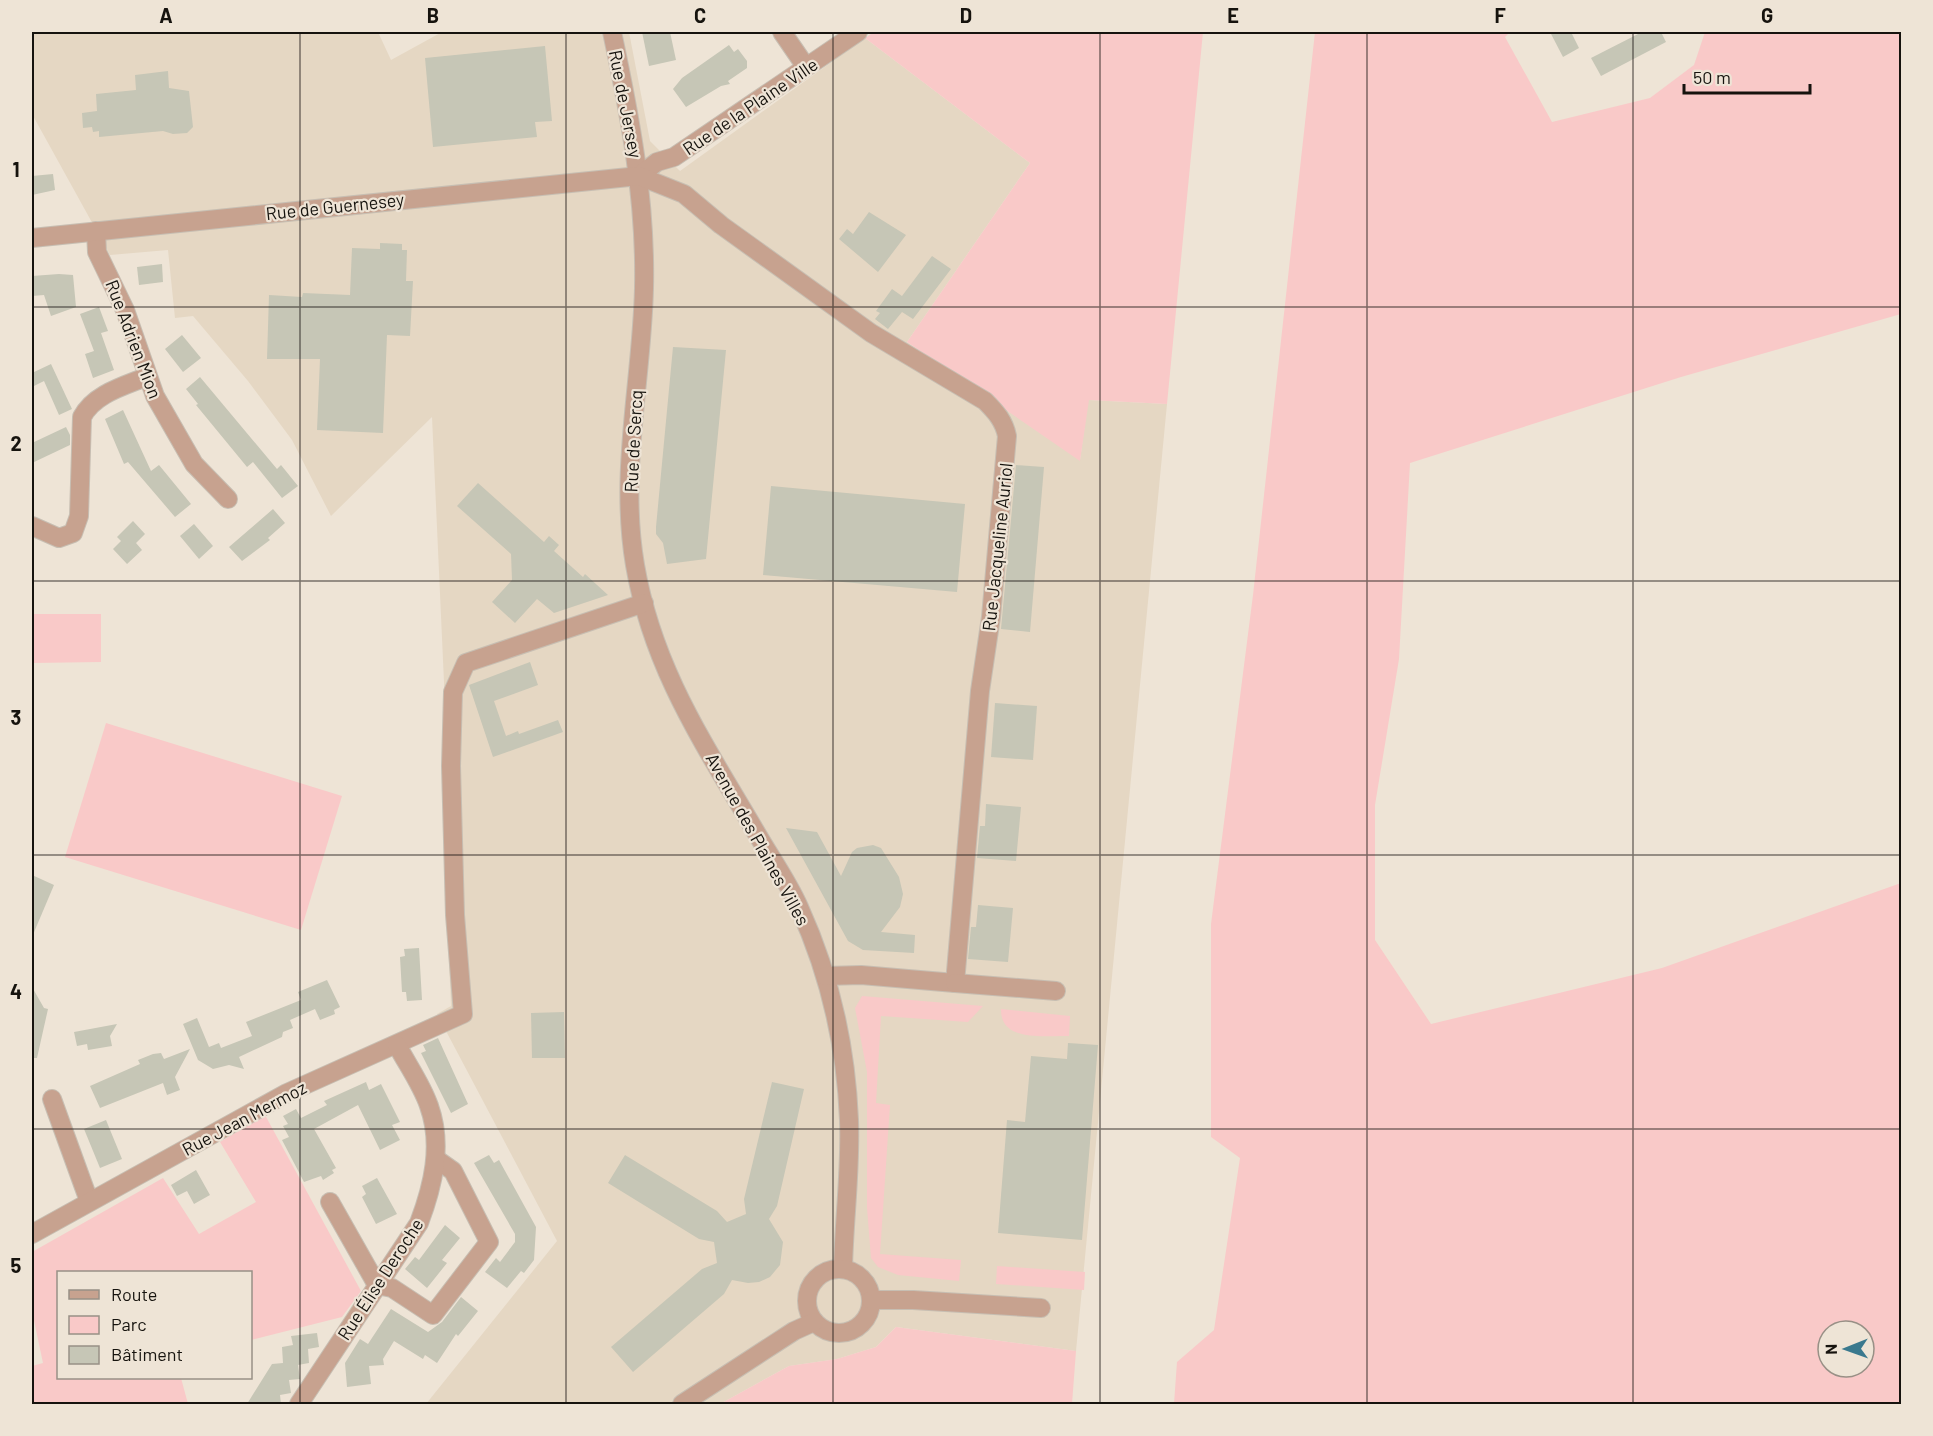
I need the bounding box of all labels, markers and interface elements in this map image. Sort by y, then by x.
text: A [159,3,173,27]
text: B [427,3,439,27]
text: C [694,3,706,27]
text: D [960,3,972,27]
text: E [1227,3,1239,27]
text: F [1494,3,1506,27]
text: G [1761,3,1773,27]
street label: Rue de Jersey [605,48,647,160]
street label: Rue de la Plaine Ville [678,53,822,159]
scale bar [1684,57,1810,95]
text: 50 m [1693,66,1731,88]
text: 1 [12,157,20,181]
street label: Rue de Guernesey [265,188,405,224]
street label: Rue Adrien Mion [101,277,167,401]
street label: Rue de Sercq [619,389,647,493]
text: 2 [10,431,22,455]
street label: Rue Jacqueline Auriol [977,462,1017,632]
text: 3 [11,705,21,729]
street label: Avenue des Plaines Villes [701,749,815,929]
text: 4 [10,979,22,1003]
street label: Rue Jean Mermoz [178,1076,310,1160]
street label: Rue Élise Deroche [332,1214,428,1344]
text: 5 [11,1253,22,1277]
legend [57,1271,252,1379]
text: Route [111,1283,157,1305]
text: Parc [111,1313,147,1335]
north arrow [1816,1319,1876,1379]
text: Bâtiment [111,1343,183,1365]
text: N [1821,1344,1840,1355]

